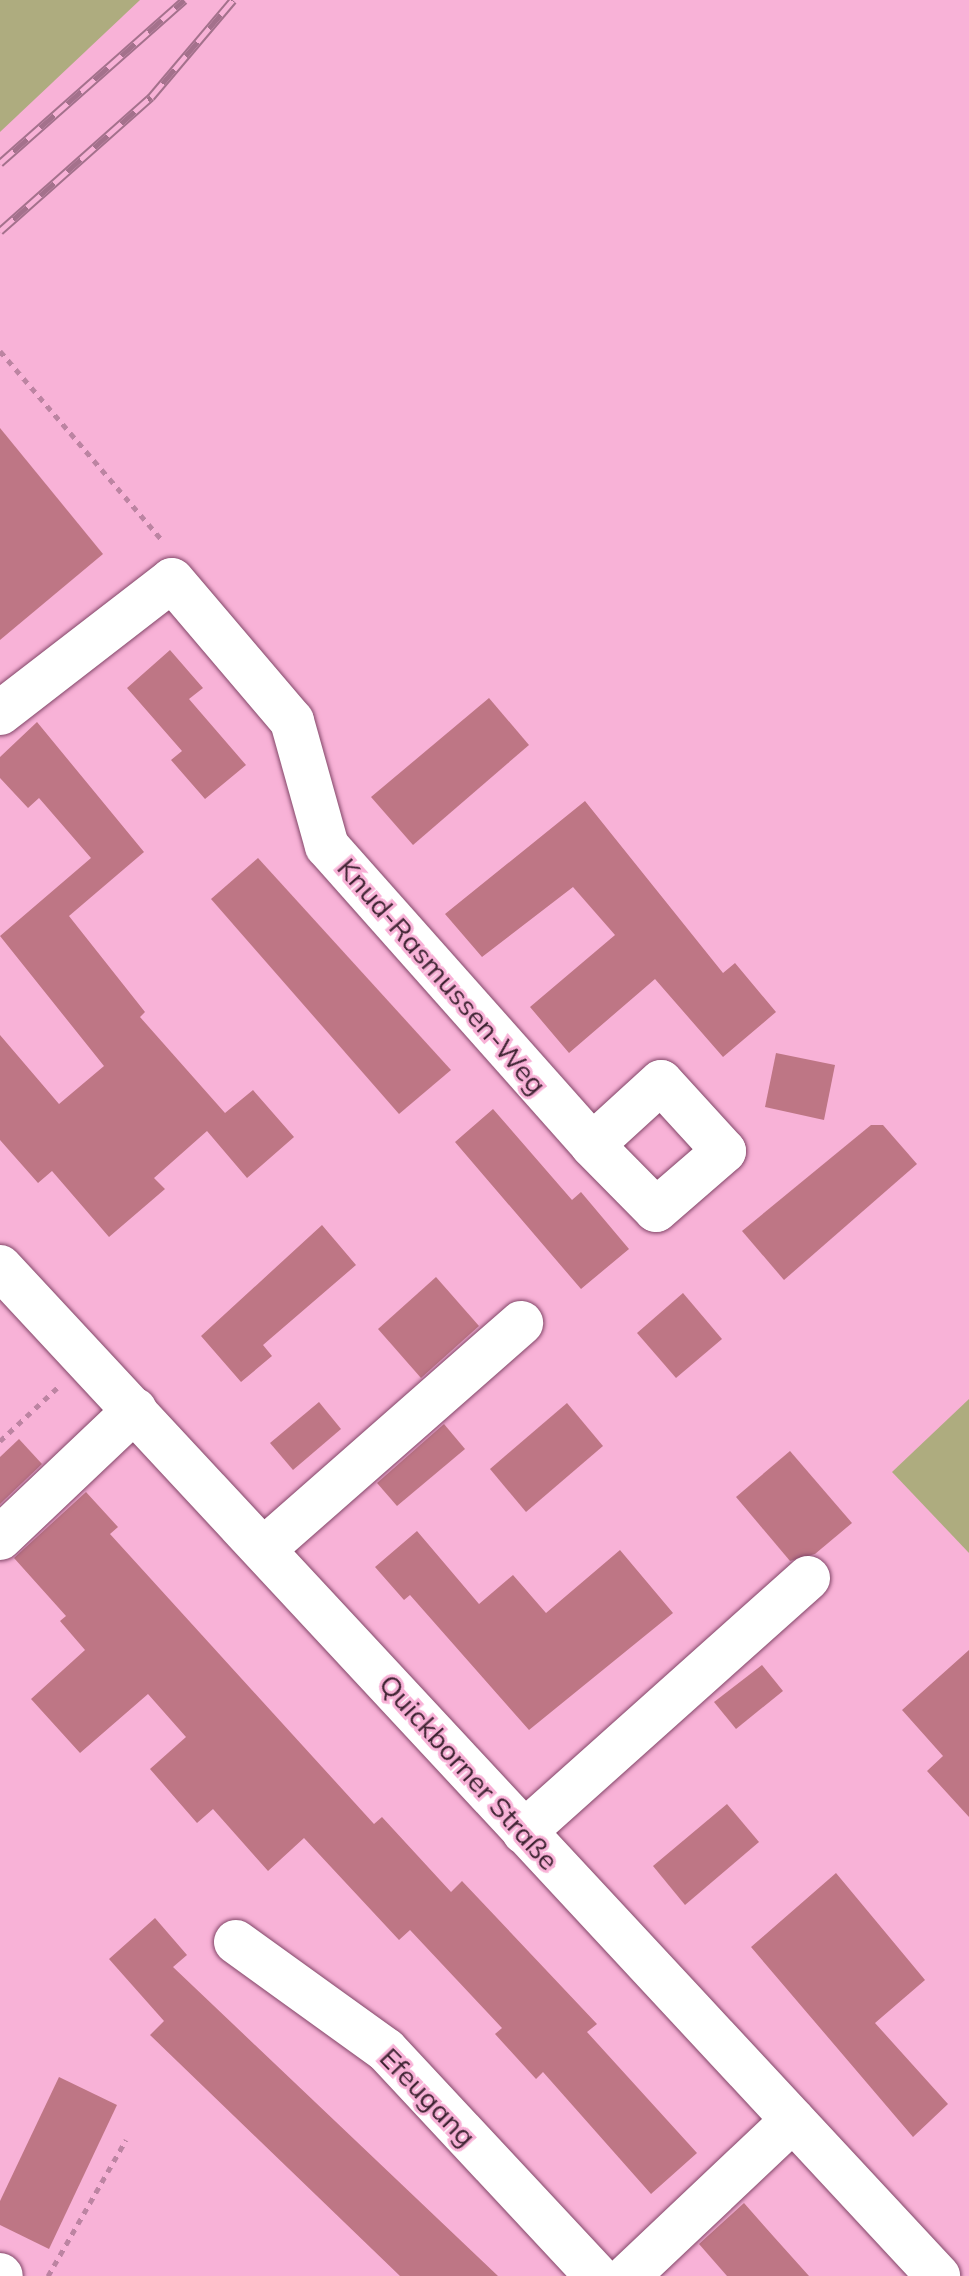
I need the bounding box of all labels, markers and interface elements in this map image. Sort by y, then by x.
street label: Knud-Rasmussen-Weg [330,851,554,1101]
street label: Quickborner Straße [372,1667,566,1877]
street label: Efeugang [373,2041,483,2153]

